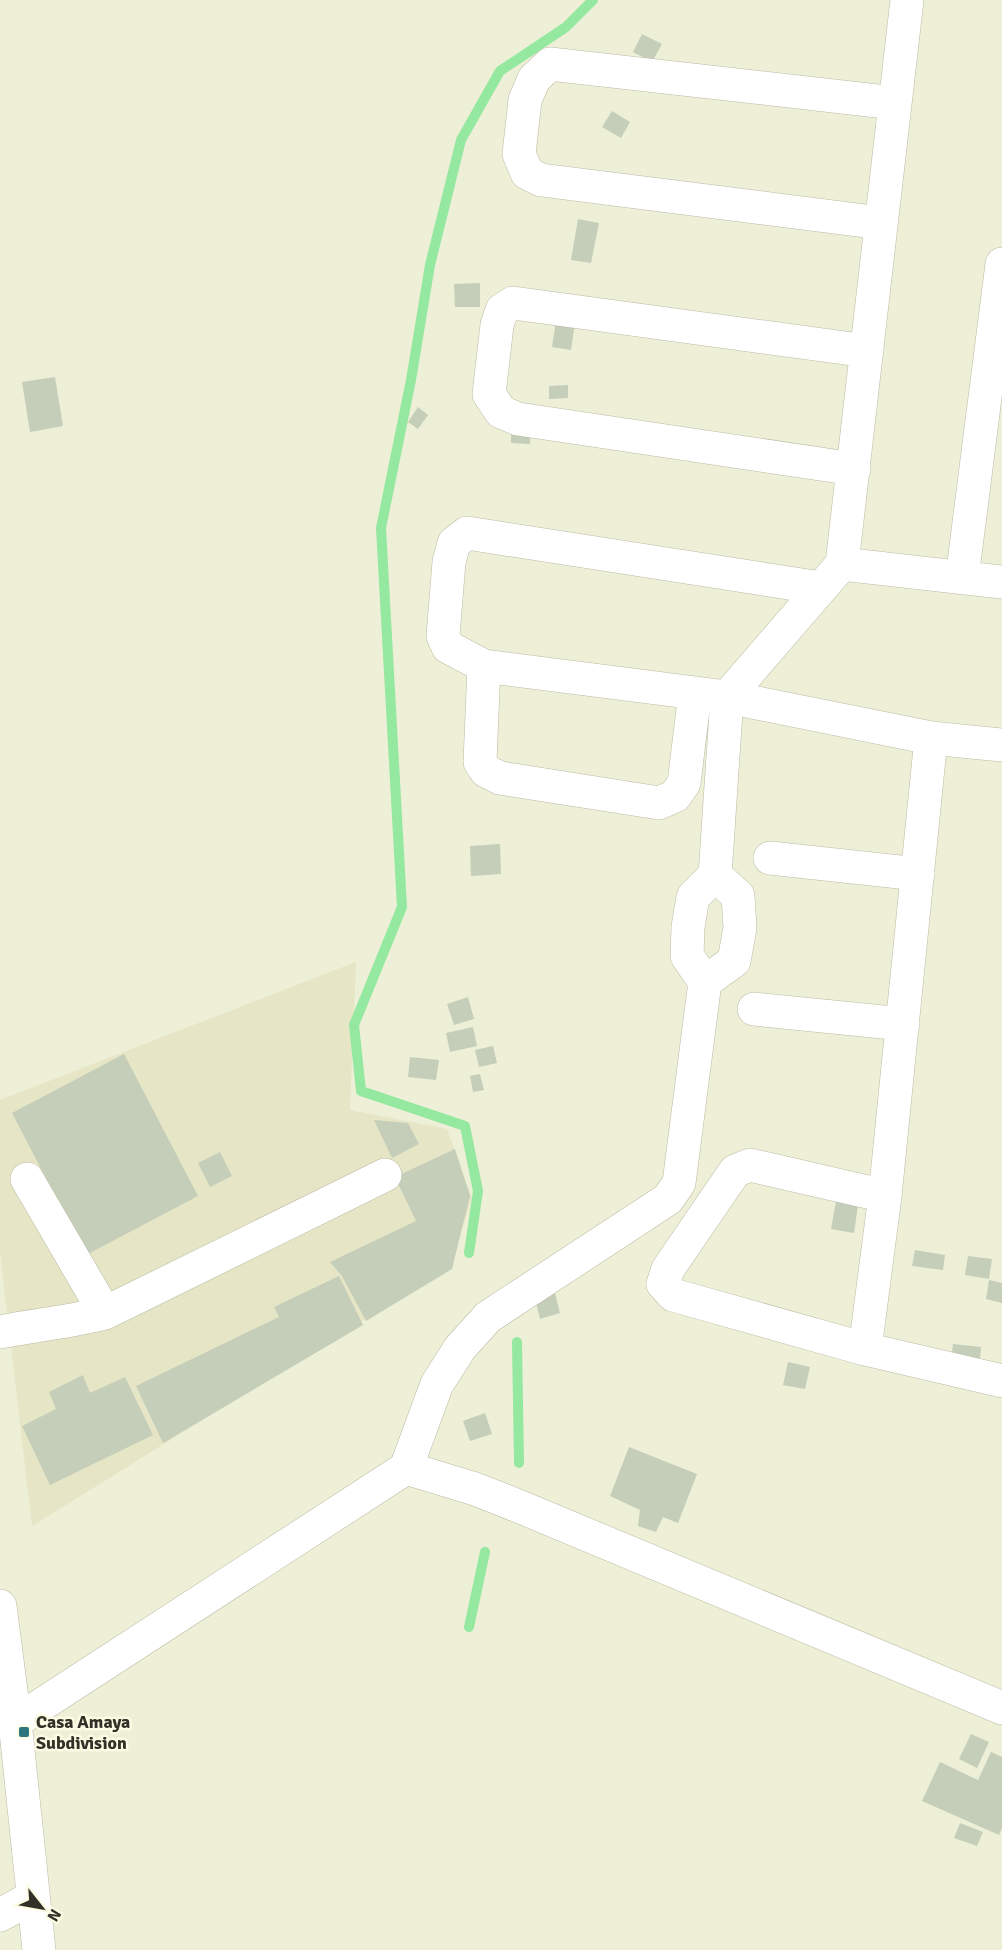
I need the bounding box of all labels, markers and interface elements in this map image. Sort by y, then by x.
place label: Casa Amaya Subdivision [36,1711,130,1754]
marker: Casa Amaya Subdivision [17,1725,31,1739]
north arrow [12,1878,72,1938]
text: N [43,1905,65,1925]

